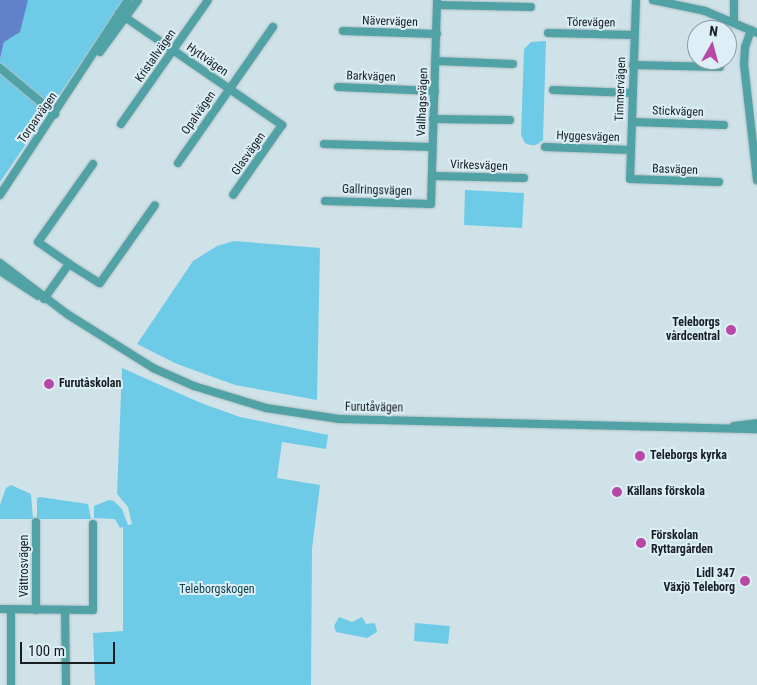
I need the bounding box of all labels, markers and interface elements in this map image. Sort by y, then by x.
street label: Nävervägen [362,14,418,30]
street label: Törevägen [566,15,616,31]
north arrow [687,20,737,70]
text: N [708,23,719,40]
street label: Kristallvägen [132,27,180,85]
street label: Hyttvägen [183,40,231,80]
street label: Timmervägen [613,56,629,122]
street label: Vallhagsvägen [415,67,431,137]
street label: Barkvägen [346,69,396,85]
street label: Opalvägen [179,88,219,138]
street label: Torparvägen [15,90,61,146]
street label: Stickvägen [652,104,704,120]
street label: Hyggesvägen [556,129,620,145]
street label: Glasvägen [229,130,269,178]
street label: Virkesvägen [450,158,508,174]
street label: Basvägen [652,162,698,178]
street label: Gallringsvägen [342,183,412,199]
place label: Teleborgs vårdcentral [666,316,720,344]
marker: Teleborgs vårdcentral [724,323,738,337]
place label: Furutåskolan [59,377,121,391]
marker: Furutåskolan [43,378,55,390]
street label: Furutåvägen [345,400,403,416]
place label: Teleborgs kyrka [650,449,727,463]
marker: Teleborgs kyrka [634,450,646,462]
place label: Källans förskola [627,485,705,499]
marker: Källans förskola [611,486,623,498]
place label: Förskolan Ryttargården [651,529,713,557]
street label: Vättrosvägen [18,535,32,597]
marker: Förskolan Ryttargården [635,537,647,549]
place label: Lidl 347 Växjö Teleborg [663,567,735,595]
marker: Lidl 347 Växjö Teleborg [739,575,751,587]
park label: Teleborgskogen [179,583,255,597]
scale bar [22,632,118,664]
text: 100 m [28,642,65,660]

